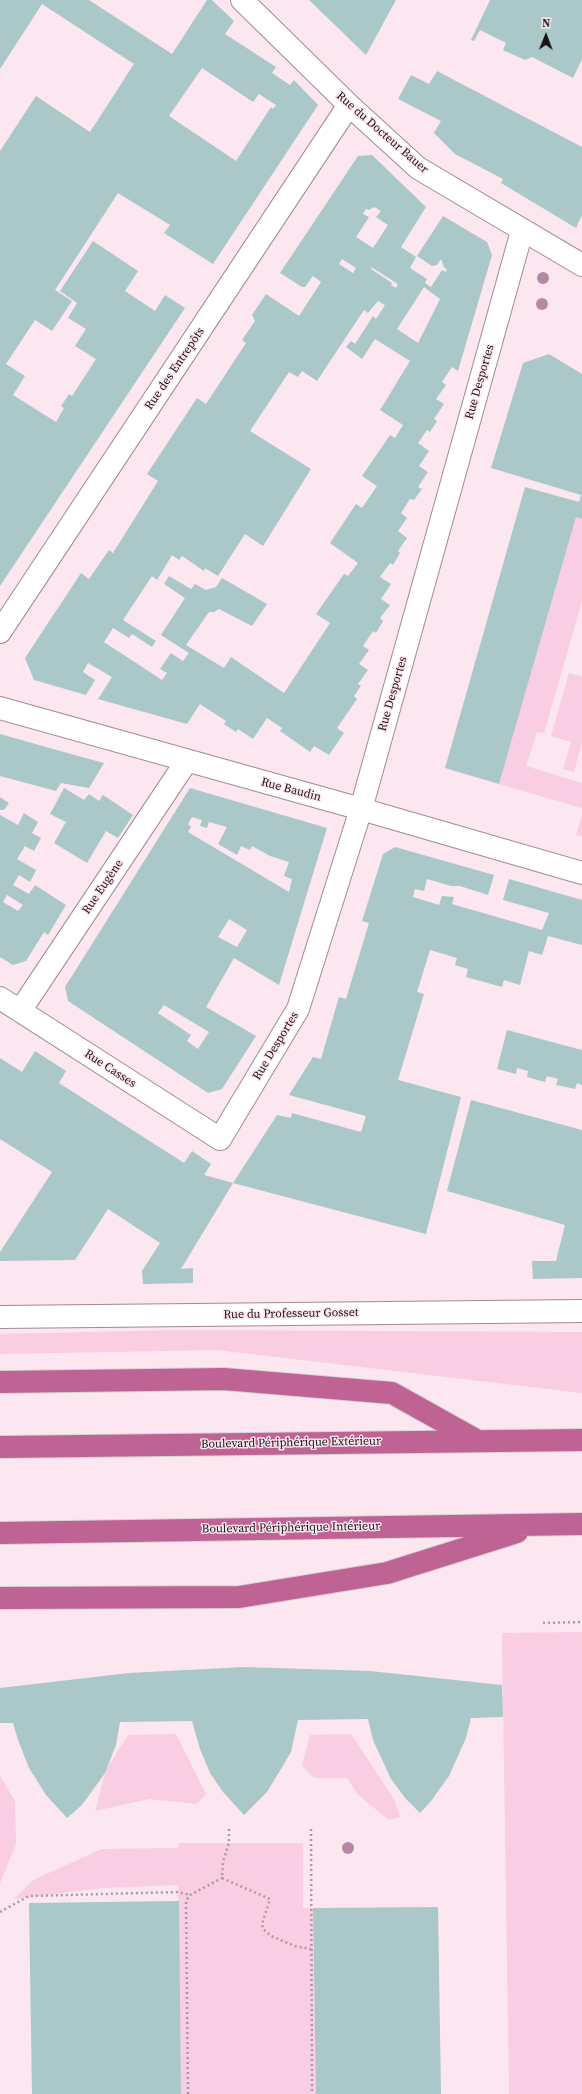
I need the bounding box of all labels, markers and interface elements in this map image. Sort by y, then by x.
north arrow [526,16,566,56]
text: N [542,16,550,31]
street label: Rue du Docteur Bauer [333,89,431,177]
street label: Rue des Entrepôts [142,325,208,413]
street label: Rue Desportes [462,343,498,421]
street label: Rue Desportes [375,655,411,733]
street label: Rue Baudin [259,775,323,805]
street label: Rue Eugène [79,857,127,917]
street label: Rue Desportes [250,1009,302,1083]
street label: Rue Casses [81,1047,139,1091]
street label: Rue du Professeur Gosset [223,1306,359,1322]
street label: Boulevard Périphérique Extérieur [201,1434,381,1452]
street label: Boulevard Périphérique Intérieur [202,1519,380,1537]

